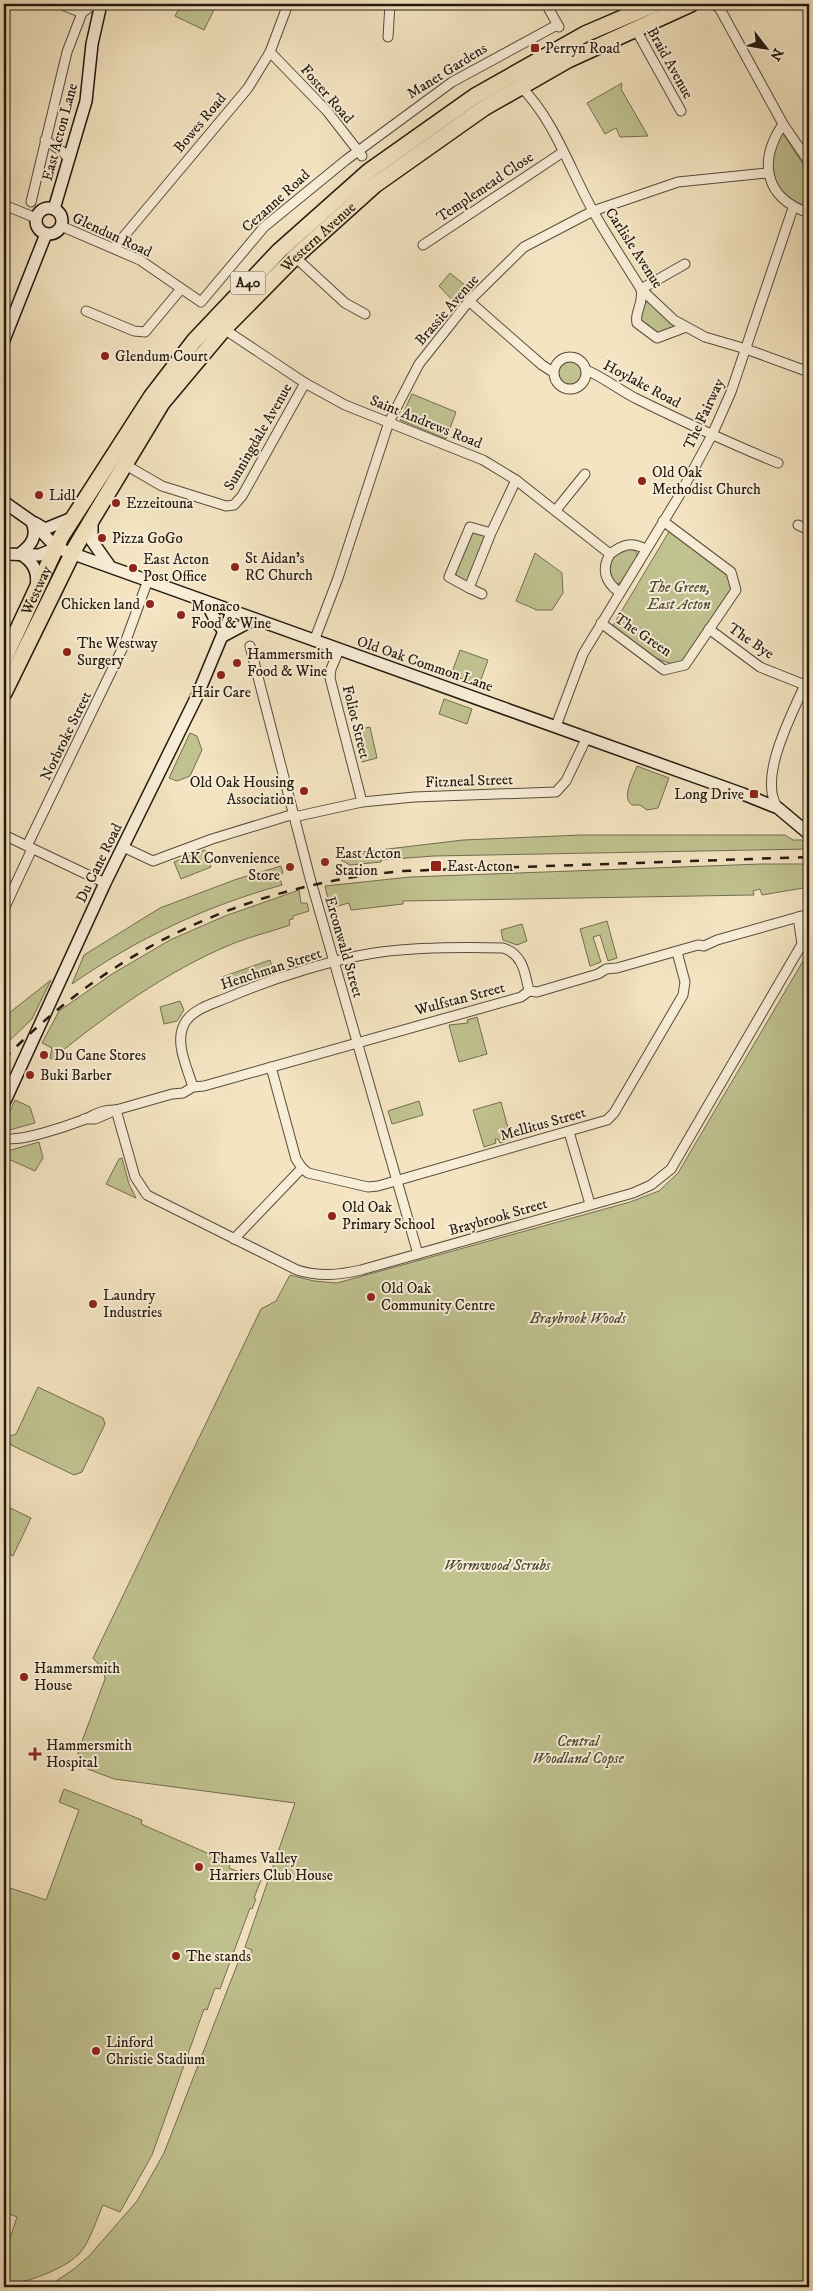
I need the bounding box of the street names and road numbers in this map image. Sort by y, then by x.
street label: Braid Avenue [642,24,698,102]
street label: Manet Gardens [403,39,491,103]
street label: Foster Road [296,61,358,128]
street label: East Acton Lane [38,81,82,183]
street label: Bowes Road [170,89,231,157]
street label: Templemead Close [433,148,537,226]
street label: Cezanne Road [238,165,314,237]
street label: Western Avenue [276,197,360,276]
street label: Carlisle Avenue [601,204,667,292]
street label: Glendun Road [69,208,155,262]
street label: Brassie Avenue [411,271,483,349]
road number: A40 [230,272,266,294]
street label: Hoylake Road [600,356,685,413]
street label: The Fairway [679,375,729,453]
street label: Sunningdale Avenue [220,380,296,494]
street label: Saint Andrews Road [367,391,485,453]
street label: Westway [16,562,56,619]
street label: The Green [611,609,675,661]
street label: The Bye [724,619,778,663]
street label: Old Oak Common Lane [354,632,496,696]
street label: Foliot Street [338,683,374,761]
street label: Norbroke Street [36,688,96,784]
street label: Fitzneal Street [425,770,513,792]
street label: Du Cane Road [72,820,127,906]
street label: Erconwald Street [320,894,368,1000]
street label: Henchman Street [218,944,324,994]
street label: Wulfstan Street [412,978,507,1020]
street label: Mellitus Street [498,1103,588,1145]
street label: Braybrook Street [447,1194,550,1240]

